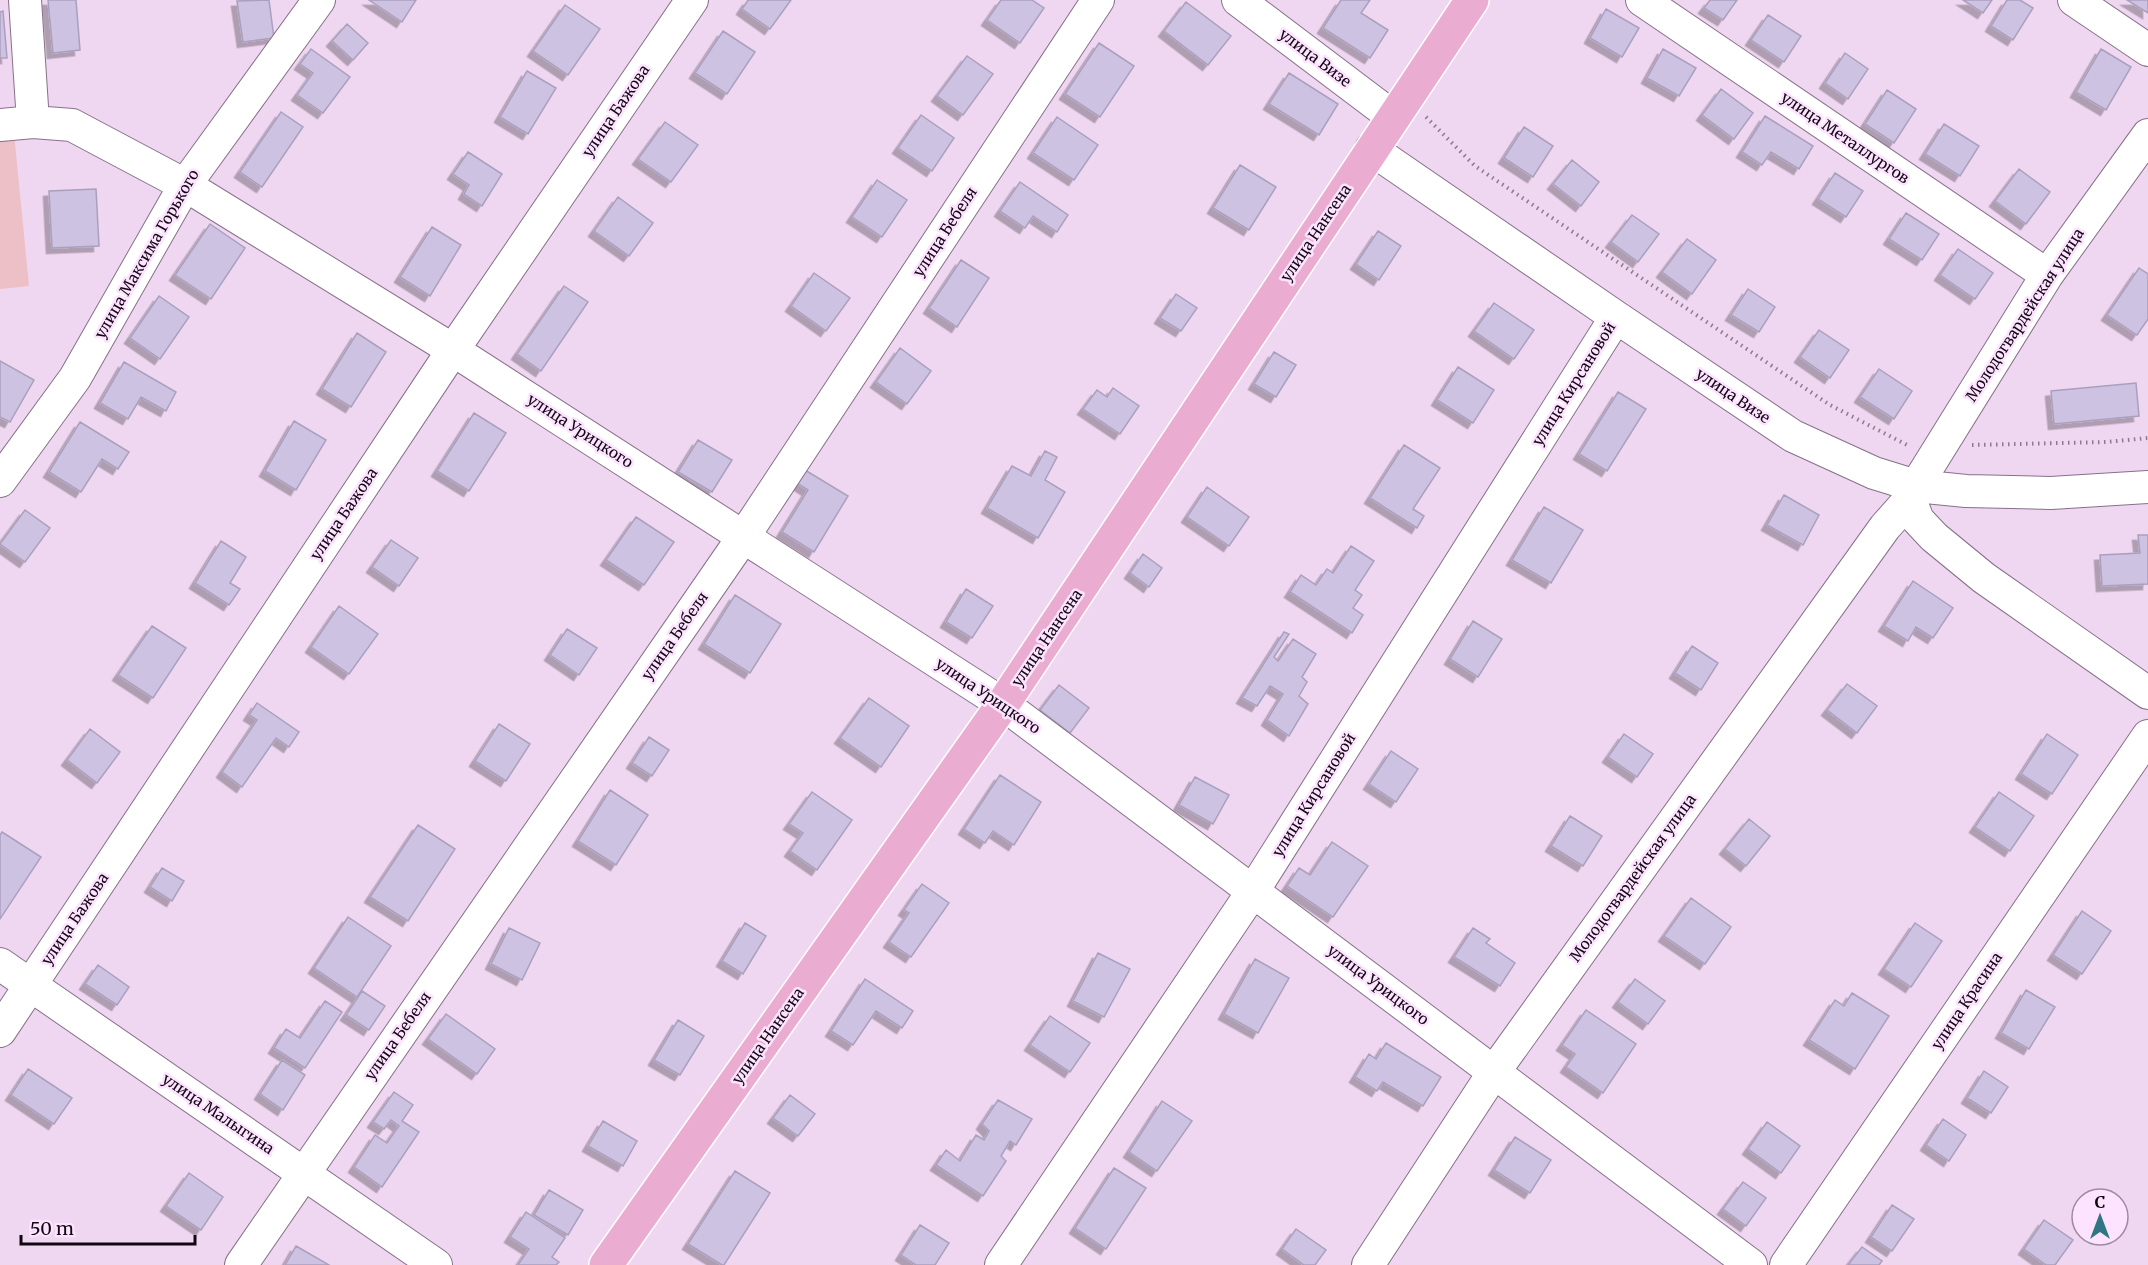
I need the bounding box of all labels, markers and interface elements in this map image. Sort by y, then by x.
street label: улица Визе [1276,24,1355,91]
street label: улица Бажова [578,61,653,160]
street label: улица Металлургов [1778,88,1913,188]
street label: улица Максима Горького [90,166,203,342]
street label: улица Нансена [1276,180,1355,285]
street label: улица Бебеля [909,183,981,280]
street label: Молодогвардейская улица [1961,224,2088,405]
street label: улица Кирсановой [1528,318,1619,449]
street label: улица Визе [1693,364,1774,427]
street label: улица Урицкого [524,389,637,472]
street label: улица Бажова [306,464,381,563]
street label: улица Нансена [1007,585,1086,690]
street label: улица Бебеля [637,588,712,683]
street label: улица Урицкого [932,654,1044,738]
street label: улица Кирсановой [1268,729,1359,860]
street label: Молодогвардейская улица [1565,790,1700,965]
street label: улица Бажова [37,869,112,968]
street label: улица Урицкого [1324,940,1433,1029]
street label: улица Красина [1927,948,2006,1053]
street label: улица Нансена [727,984,808,1088]
street label: улица Бебеля [360,988,435,1083]
street label: улица Малыгина [159,1069,278,1158]
north arrow [2070,1187,2130,1247]
text: С [2095,1192,2105,1212]
scale bar [21,1208,195,1246]
text: 50 m [30,1217,74,1240]

